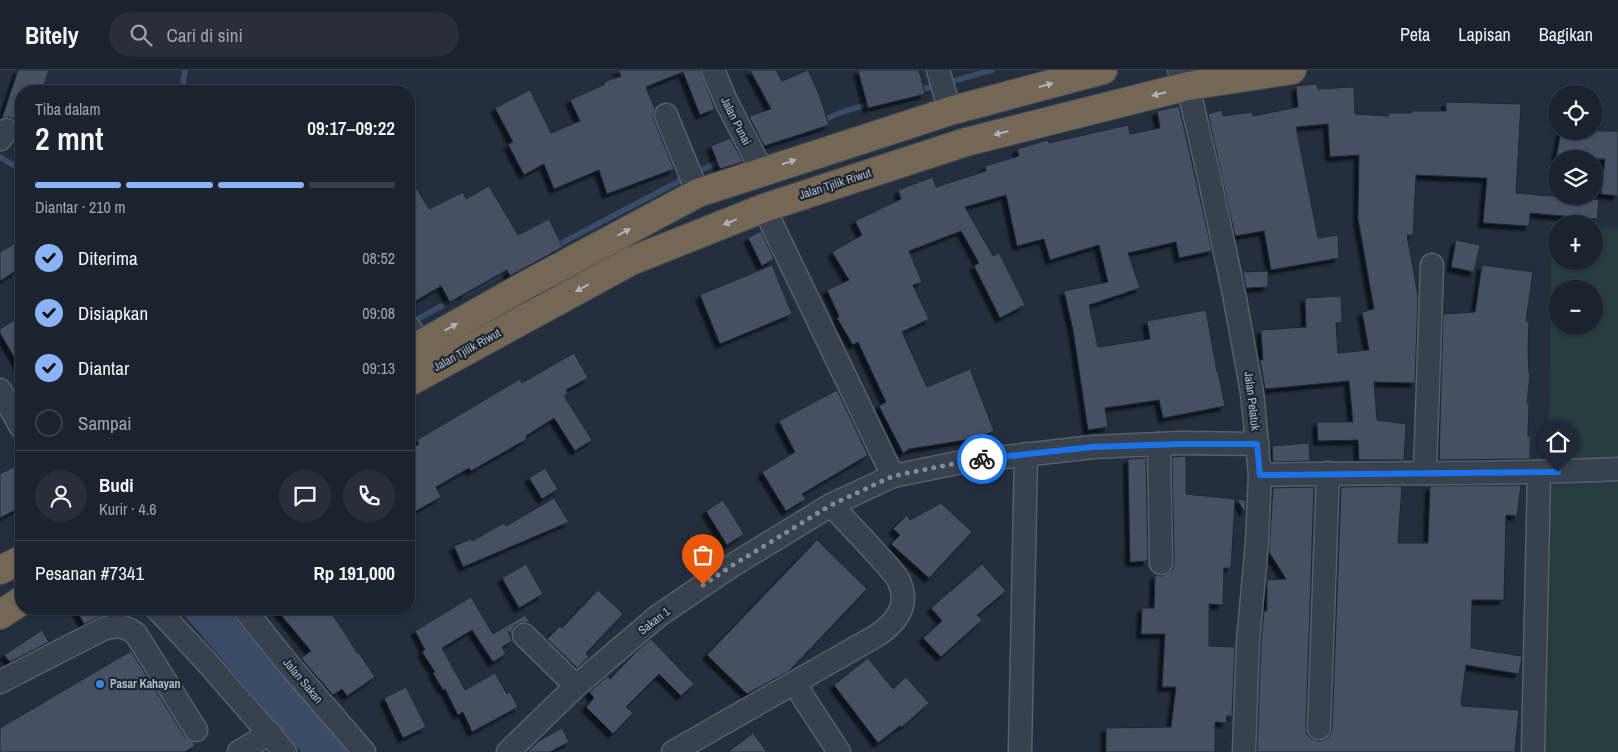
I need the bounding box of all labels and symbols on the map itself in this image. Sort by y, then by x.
one-way arrow [1038,81,1053,89]
one-way arrow [1151,91,1166,99]
street label: Jalan Punai [717,94,755,148]
one-way arrow [993,129,1008,137]
one-way arrow [782,158,797,165]
street label: Jalan Tjilik Riwut [797,165,873,203]
one-way arrow [723,218,737,226]
one-way arrow [618,228,631,237]
one-way arrow [575,283,588,292]
one-way arrow [445,323,458,332]
street label: Jalan Tjilik Riwut [430,325,504,375]
street label: Jalan Pelatuk [1240,371,1264,431]
pin [1537,421,1579,472]
courier [957,434,1007,484]
pin [682,534,724,585]
street label: Sakan 1 [635,603,674,638]
street label: Jalan Sakan [279,655,327,707]
place label: Pasar Kahayan [110,676,181,692]
marker: Pasar Kahayan [94,678,106,690]

